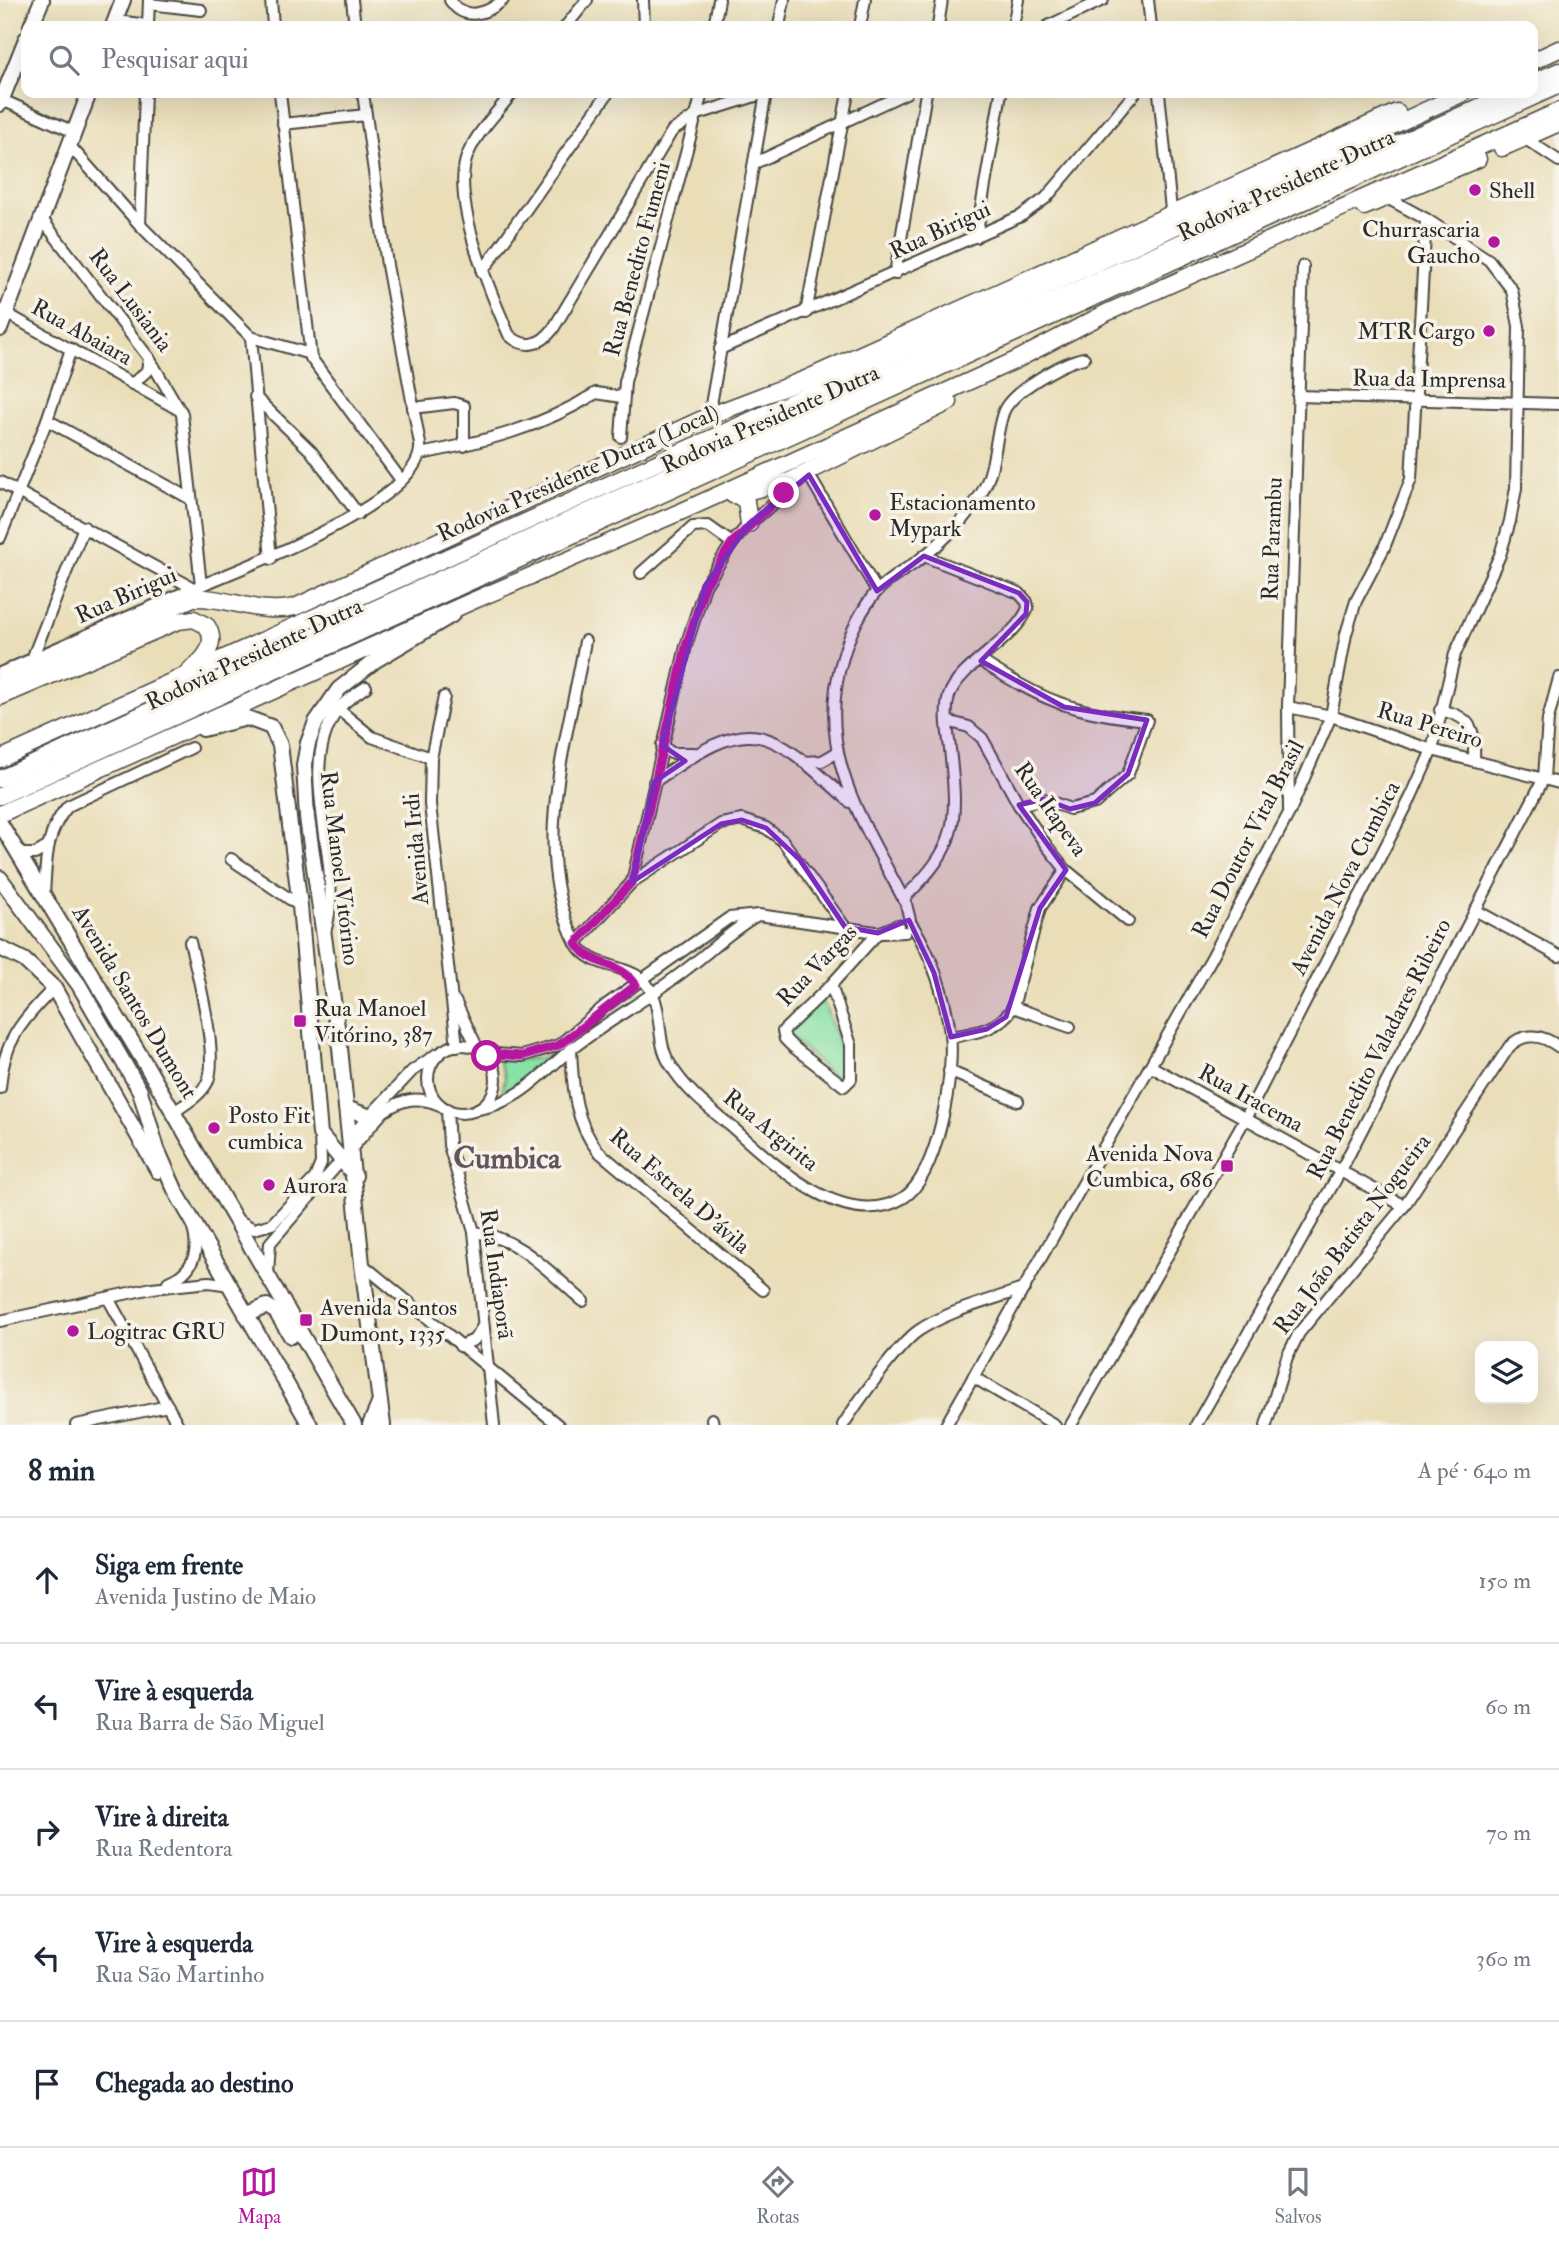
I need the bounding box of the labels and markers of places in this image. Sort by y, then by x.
place label: Shell [1489,176,1535,205]
marker: Shell [1467,182,1483,198]
place label: Churrascaria Gaucho [1362,215,1481,270]
marker: Churrascaria Gaucho [1486,234,1502,250]
place label: MTR Cargo [1357,317,1475,346]
marker: MTR Cargo [1481,323,1497,339]
place label: Estacionamento Mypark [889,488,1036,544]
marker: Estacionamento Mypark [867,507,883,523]
place label: Rua Manoel Vitórino, 387 [314,994,433,1049]
marker: Rua Manoel Vitórino, 387 [292,1013,308,1029]
place label: Posto Fit cumbica [228,1101,311,1156]
marker: Posto Fit cumbica [206,1120,222,1136]
place label: Avenida Nova Cumbica, 686 [1085,1139,1214,1194]
marker: Avenida Nova Cumbica, 686 [1219,1158,1235,1174]
place label: Aurora [282,1171,348,1200]
marker: Aurora [261,1177,277,1193]
place label: Avenida Santos Dumont, 1335 [319,1293,457,1348]
marker: Avenida Santos Dumont, 1335 [298,1312,314,1328]
place label: Logitrac GRU [87,1317,226,1346]
marker: Logitrac GRU [65,1323,81,1339]

